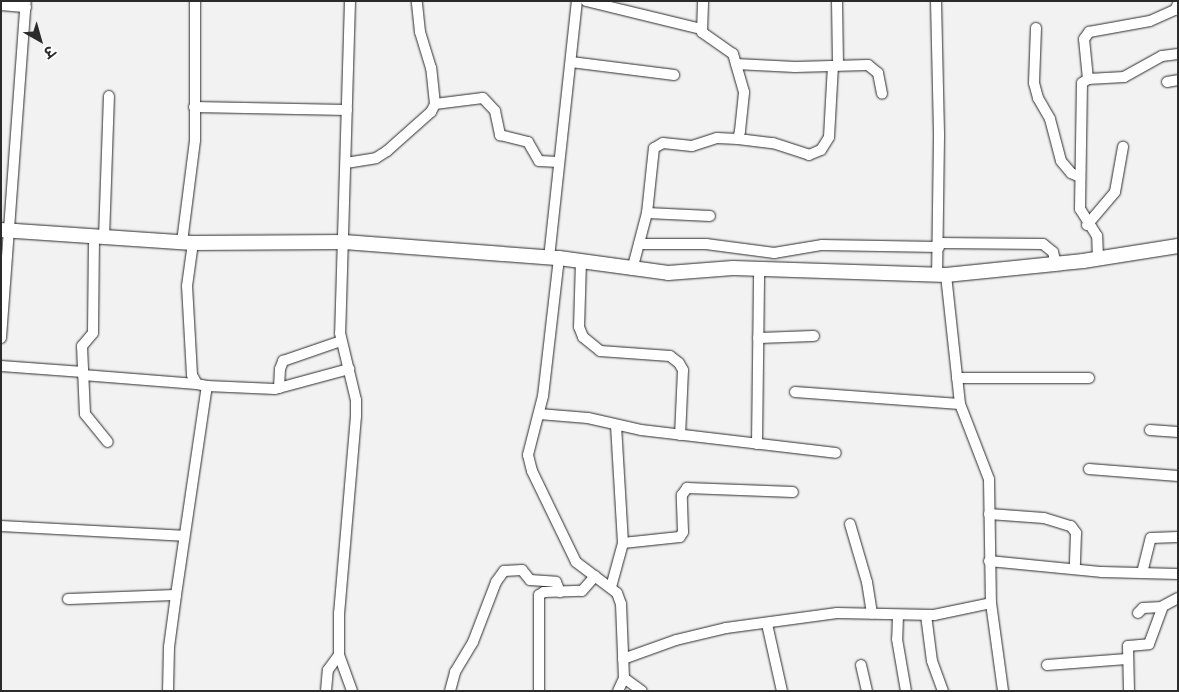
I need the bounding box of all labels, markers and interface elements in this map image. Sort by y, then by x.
north arrow [15,15,65,65]
text: उ [40,42,59,63]

